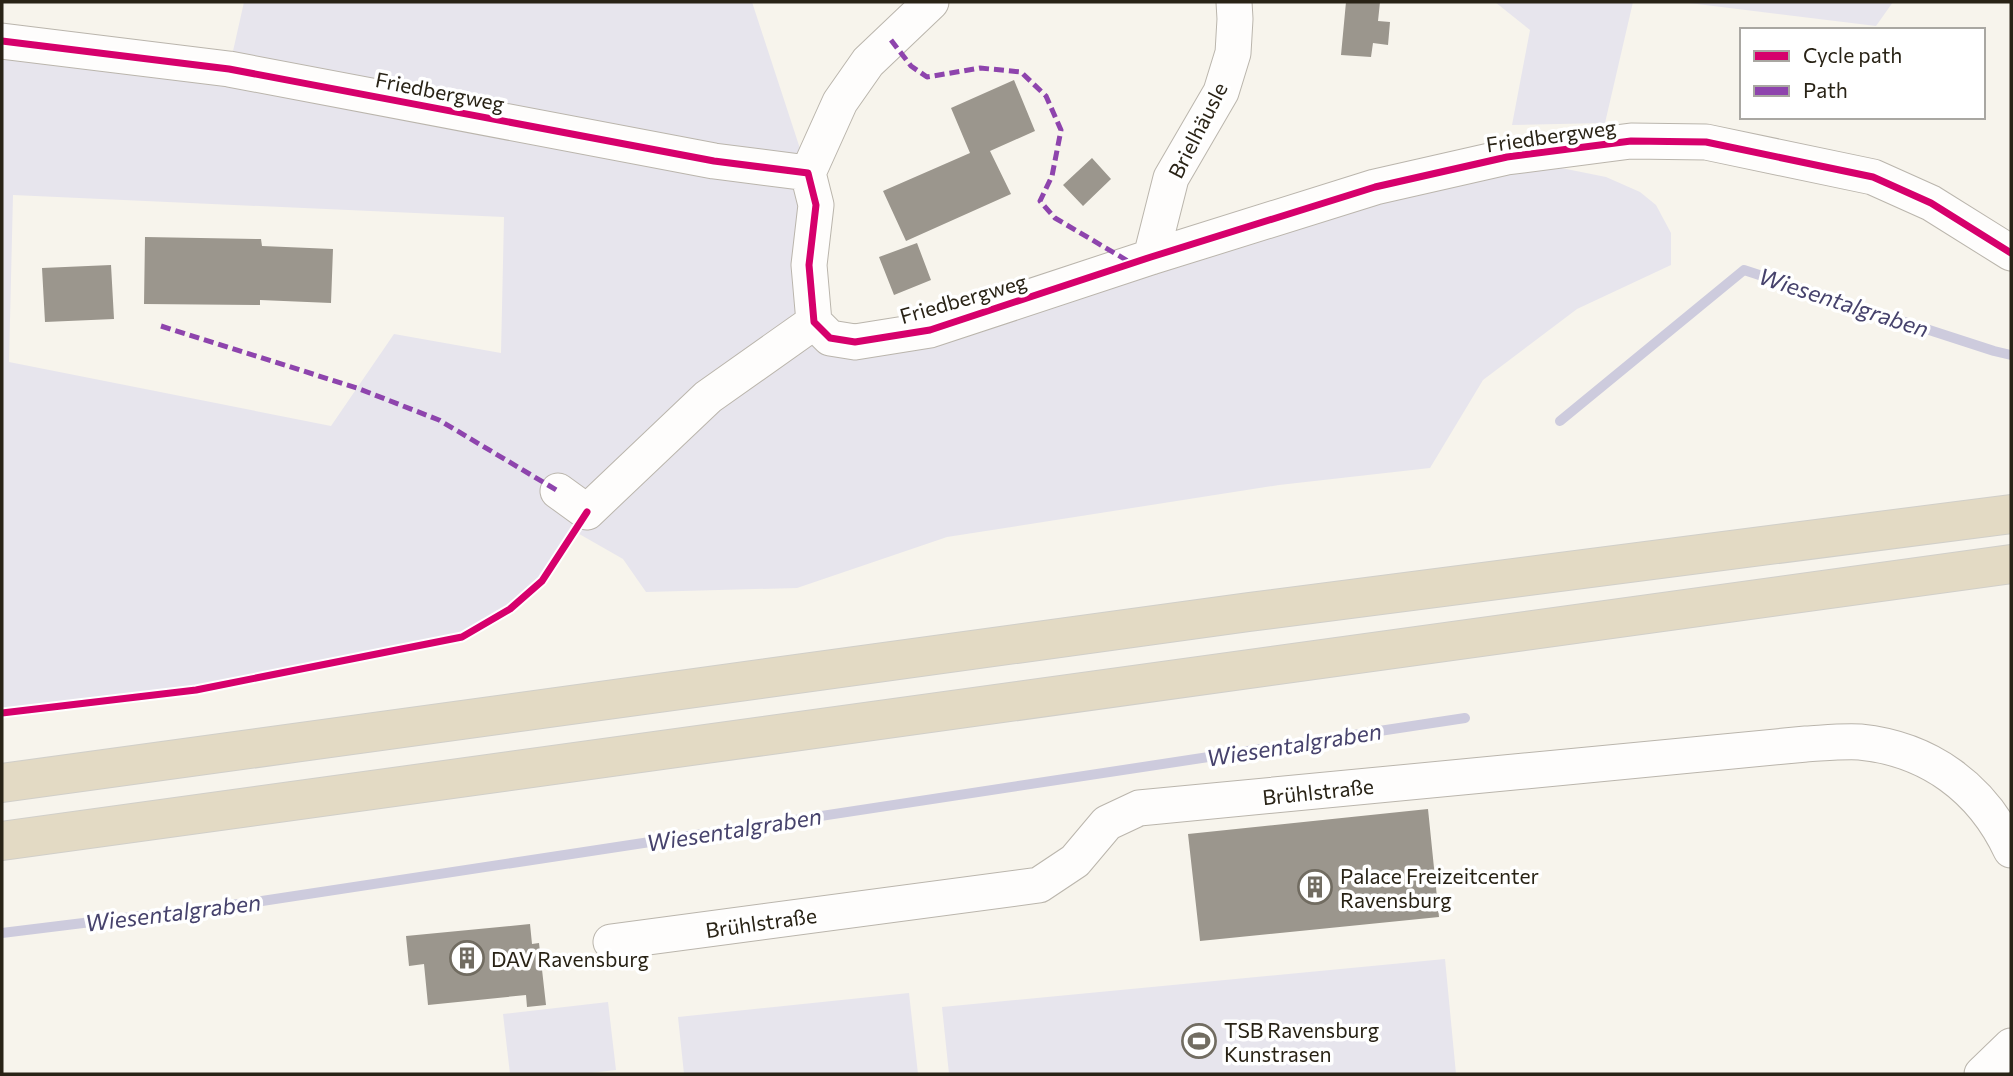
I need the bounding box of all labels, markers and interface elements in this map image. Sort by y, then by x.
legend [1740,28,1985,119]
text: Cycle path [1803,42,1902,67]
street label: Friedbergweg [373,66,507,116]
text: Path [1803,77,1848,102]
street label: Brielhäusle [1162,78,1232,182]
street label: Friedbergweg [1484,114,1618,156]
water label: Wiesentalgraben [1756,261,1932,343]
street label: Friedbergweg [897,268,1029,328]
water label: Wiesentalgraben [1204,716,1384,772]
street label: Brühlstraße [1261,773,1375,809]
water label: Wiesentalgraben [644,801,824,857]
place label: Palace Freizeitcenter Ravensburg [1340,863,1539,912]
building icon: Palace Freizeitcenter Ravensburg [1296,868,1334,906]
water label: Wiesentalgraben [83,887,263,937]
street label: Brühlstraße [704,902,818,942]
building icon: DAV Ravensburg [448,939,486,977]
place label: DAV Ravensburg [491,946,649,971]
place label: TSB Ravensburg Kunstrasen [1224,1017,1379,1066]
sports icon: TSB Ravensburg Kunstrasen [1180,1022,1218,1060]

